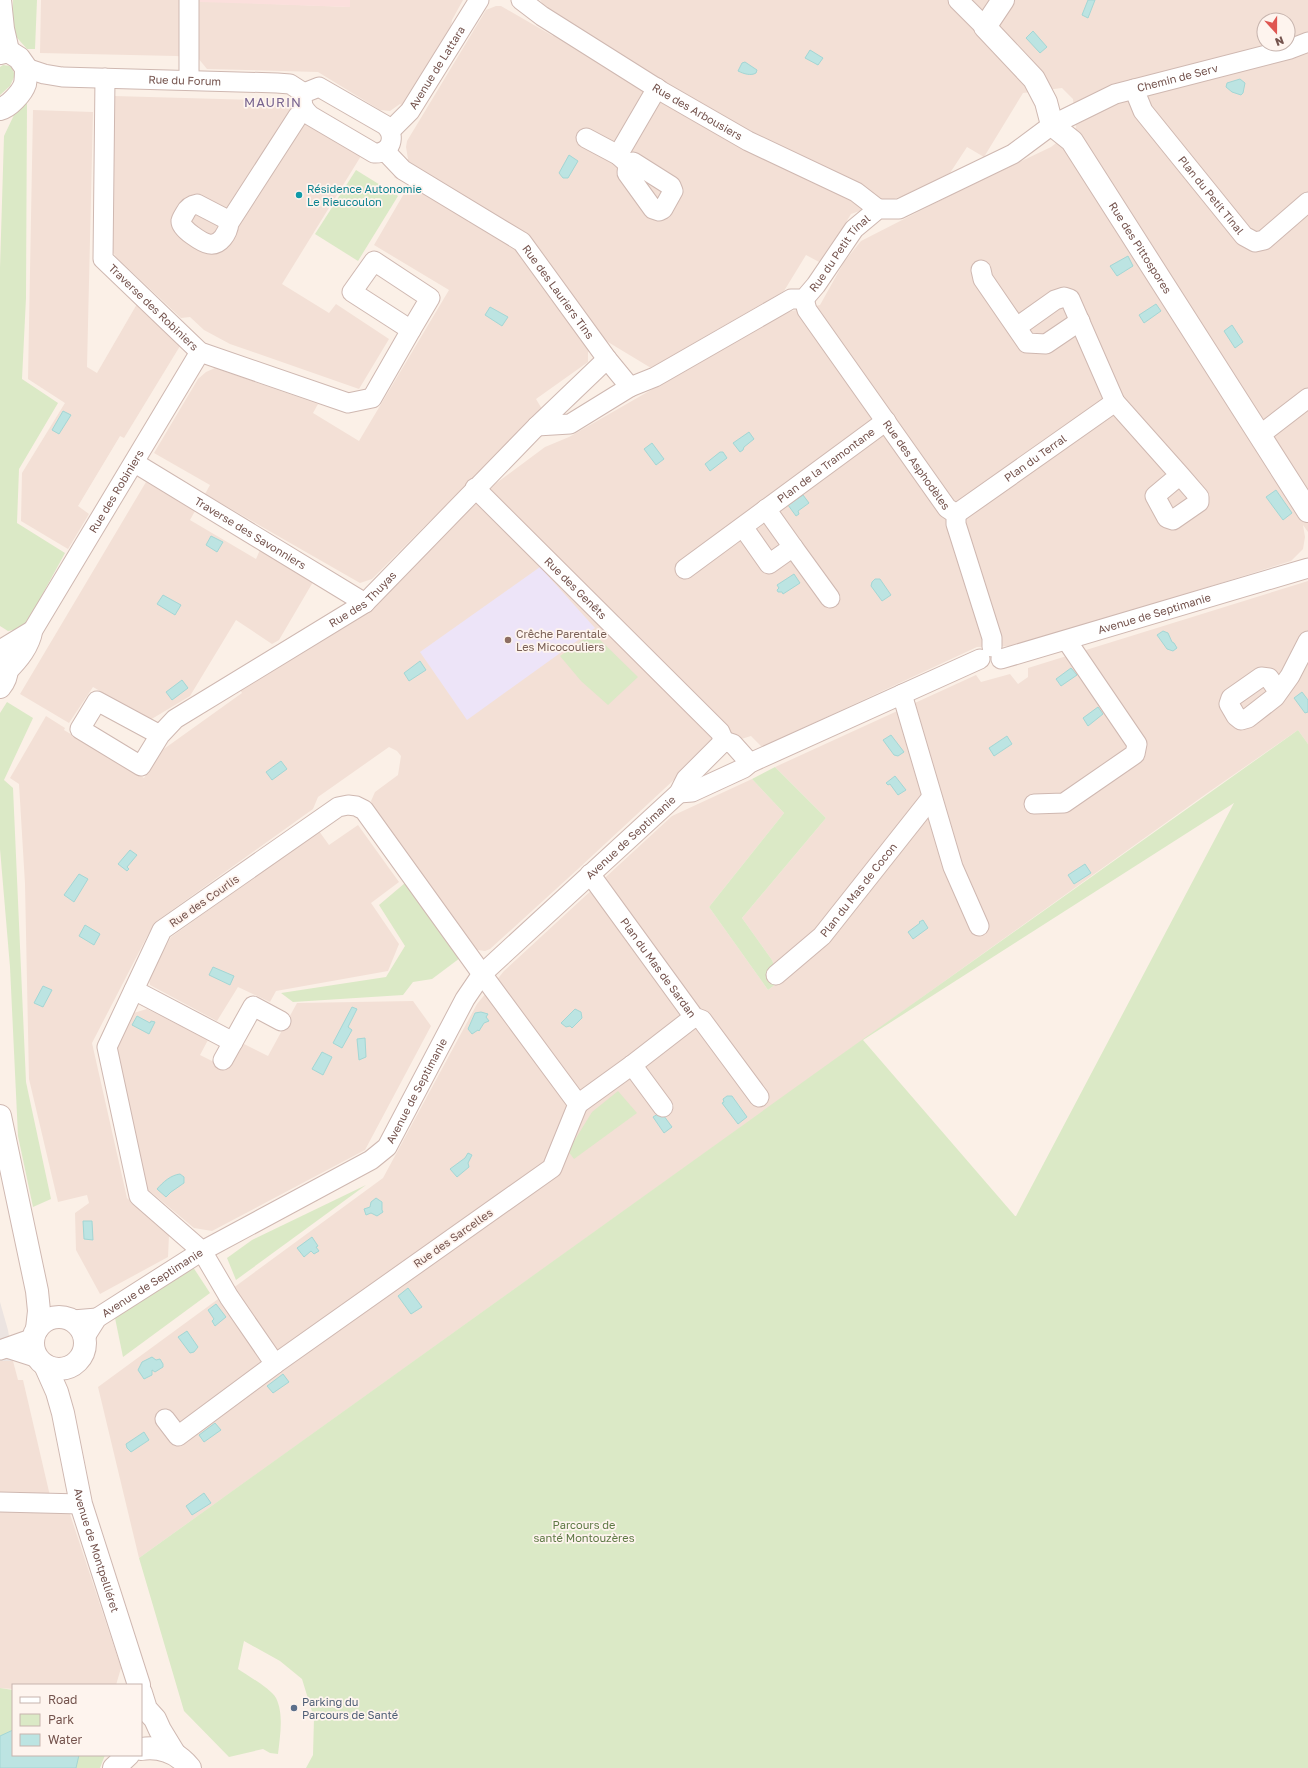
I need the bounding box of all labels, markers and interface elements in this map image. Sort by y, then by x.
north arrow [1256,12,1296,52]
street label: Avenue de Lattara [406,23,467,111]
text: N [1274,34,1286,49]
street label: Chemin de Serv [1136,61,1219,94]
street label: Rue du Forum [148,72,221,87]
street label: Rue des Arbousiers [650,80,745,143]
district label: MAURIN [244,94,302,110]
street label: Plan du Petit Tinal [1176,153,1247,237]
place label: Résidence Autonomie Le Rieucoulon [307,182,422,208]
marker: Résidence Autonomie Le Rieucoulon [294,190,304,200]
street label: Rue des Pittospores [1107,199,1175,296]
street label: Rue du Petit Tinal [806,211,873,294]
street label: Rue des Lauriers Tins [520,242,597,341]
street label: Traverse des Robiniers [106,261,202,353]
street label: Rue des Asphodèles [881,417,953,512]
street label: Plan de la Tramontane [774,425,877,505]
street label: Plan du Terral [1001,431,1069,484]
street label: Rue des Robiniers [86,447,146,535]
street label: Traverse des Savonniers [193,494,309,572]
street label: Rue des Genêts [542,554,610,622]
street label: Rue des Thuyas [326,568,399,630]
street label: Avenue de Septimanie [1096,590,1212,636]
place label: Crêche Parentale Les Micocouliers [516,627,607,653]
marker: Crêche Parentale Les Micocouliers [503,635,513,645]
street label: Avenue de Septimanie [583,793,678,881]
street label: Plan du Mas de Cocon [817,840,899,939]
street label: Rue des Courlis [166,872,241,929]
street label: Plan du Mas de Sardan [618,915,699,1020]
street label: Avenue de Septimanie [383,1036,449,1146]
street label: Rue des Sarcelles [411,1205,495,1270]
street label: Avenue de Septimanie [99,1245,205,1319]
street label: Avenue de Montpelliéret [72,1487,122,1614]
park label: Parcours de santé Montouzères [534,1518,635,1544]
legend [12,1684,142,1756]
text: Road [48,1692,77,1707]
place label: Parking du Parcours de Santé [302,1695,398,1721]
marker: Parking du Parcours de Santé [289,1703,299,1713]
text: Park [48,1712,74,1727]
text: Water [48,1732,82,1747]

